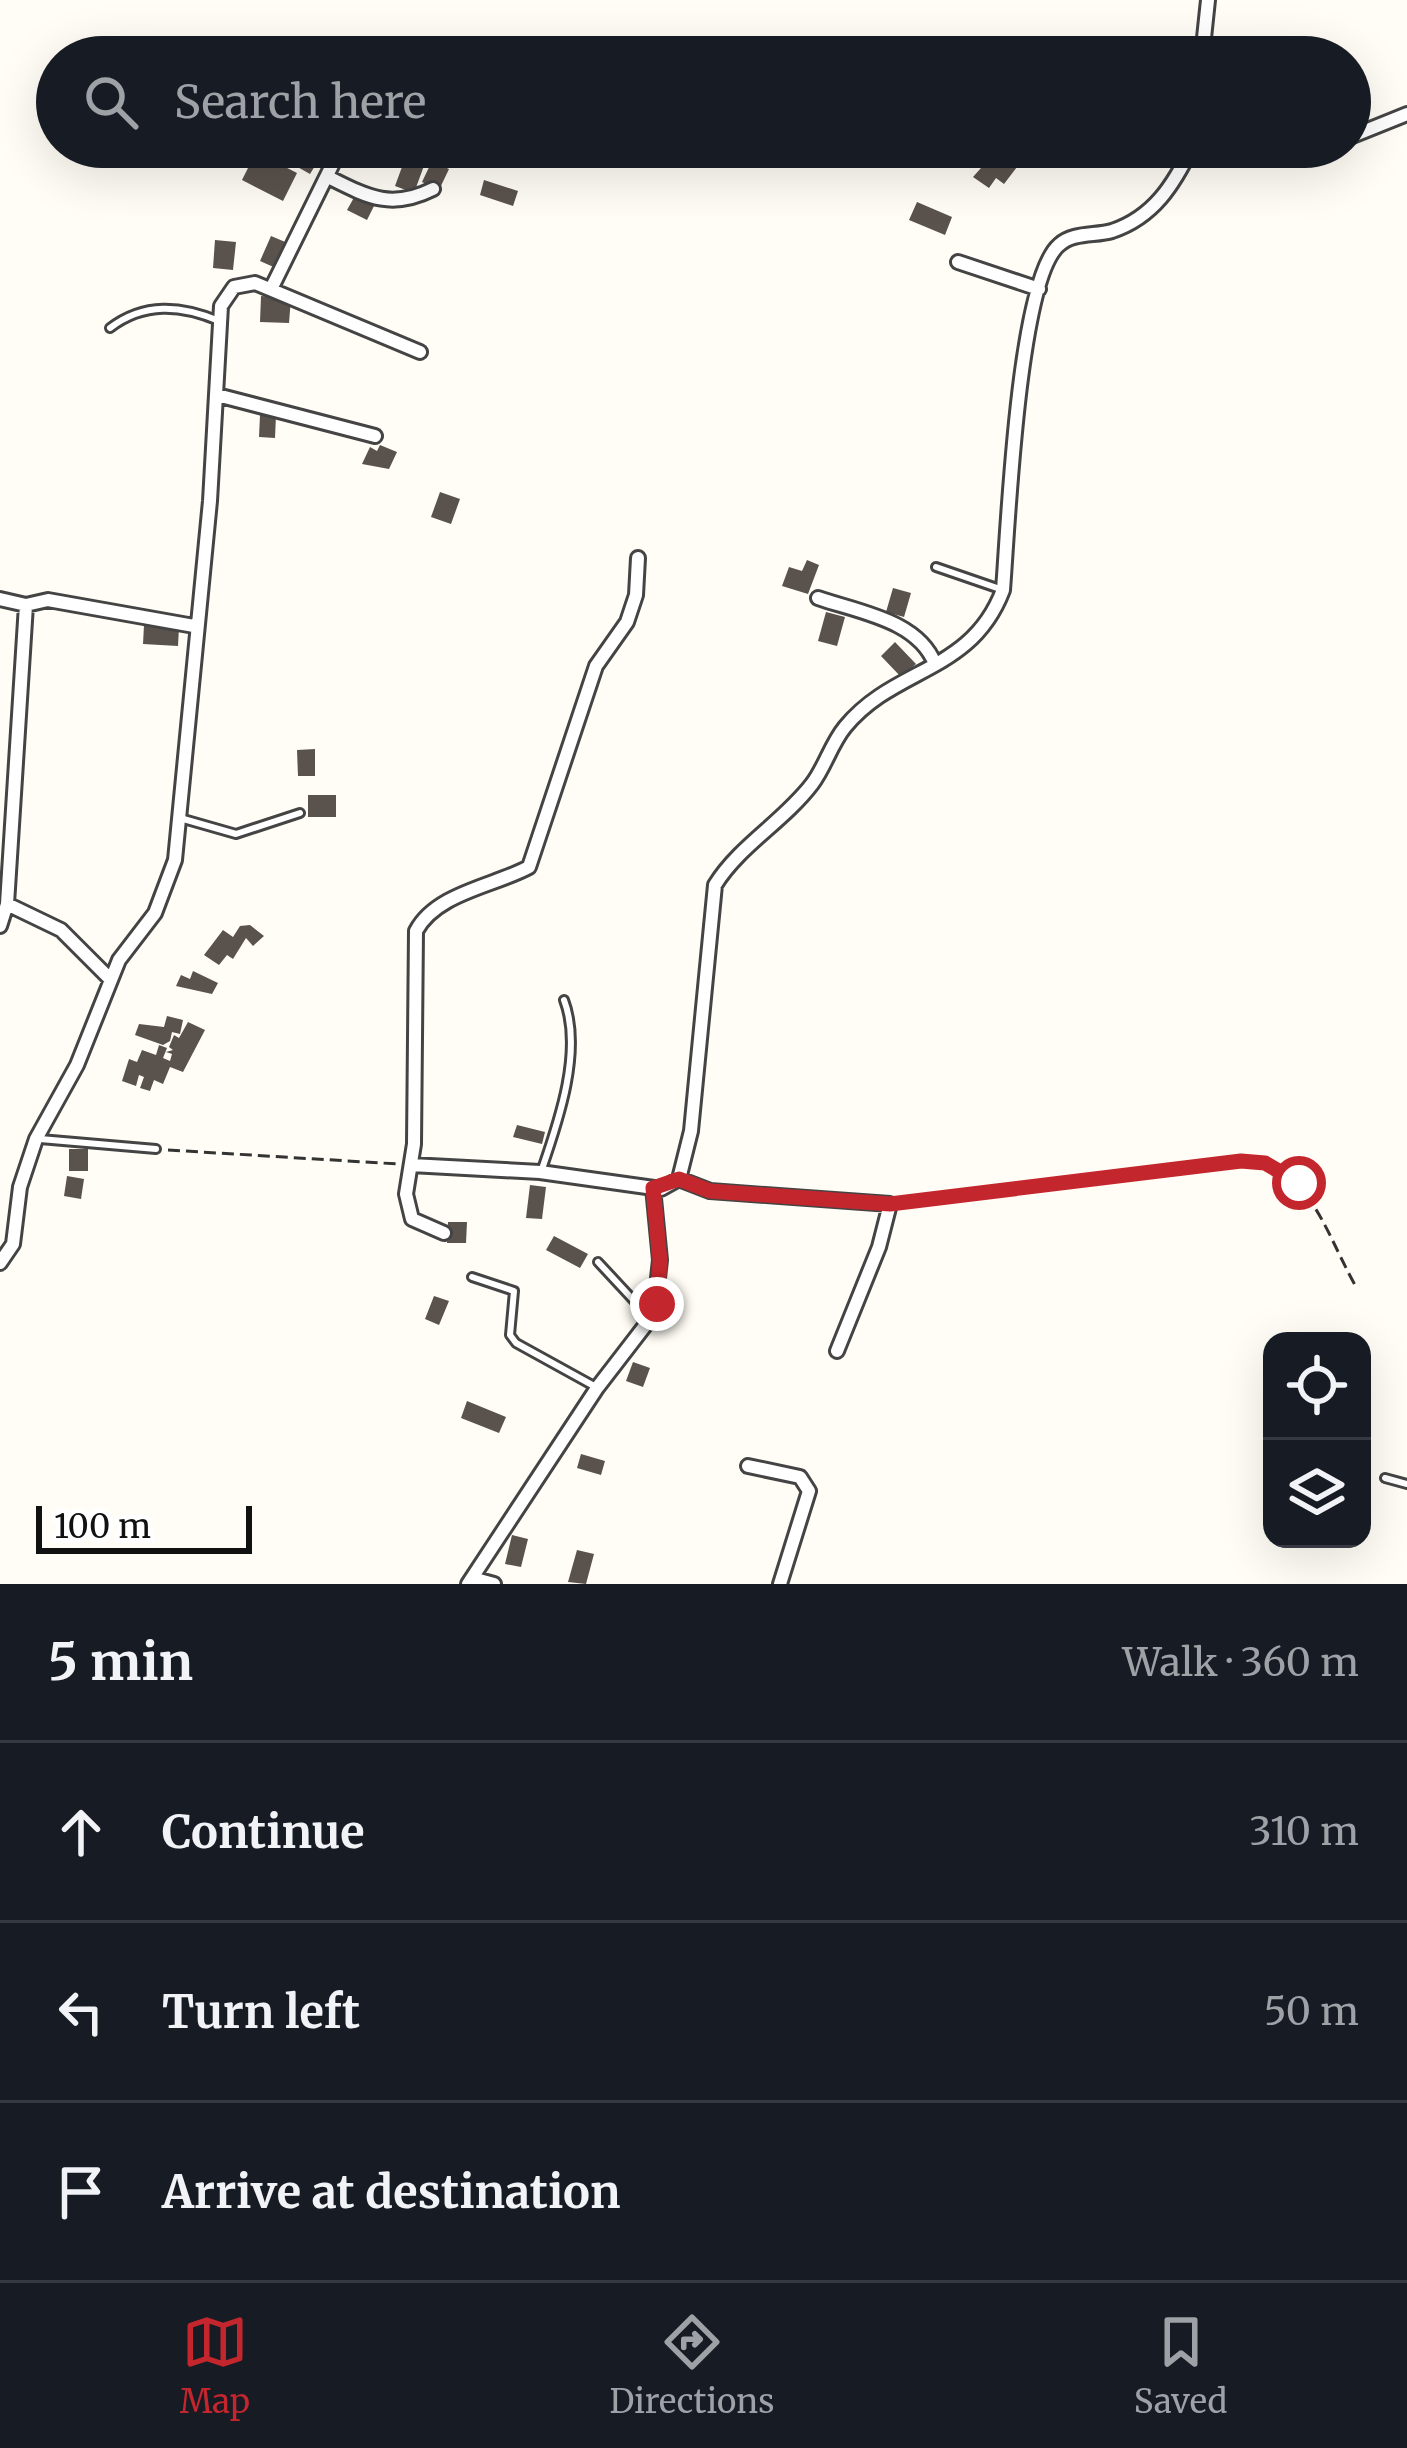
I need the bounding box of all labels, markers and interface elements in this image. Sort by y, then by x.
search box [36,36,1371,168]
icon: search [78,69,144,135]
text: Search here [174,74,426,130]
route start [1272,1156,1326,1210]
route end [630,1277,684,1331]
map controls [1263,1332,1371,1548]
button: locate [1263,1332,1371,1440]
button: layers [1263,1440,1371,1548]
scale bar [36,1500,252,1553]
text: 100 m [54,1506,151,1547]
text: 5 min [48,1630,193,1694]
text: Walk · 360 m [1122,1638,1359,1687]
icon: ahead [48,1799,114,1865]
text: Continue [162,1804,364,1860]
text: 310 m [1249,1807,1359,1856]
icon: left [48,1979,114,2045]
text: Turn left [162,1984,360,2040]
text: 50 m [1264,1987,1359,2036]
icon: arrive [48,2159,114,2225]
text: Arrive at destination [162,2164,620,2220]
tab: Map [180,2309,250,2422]
tab: Directions [609,2309,774,2422]
tab: Saved [1134,2309,1227,2422]

